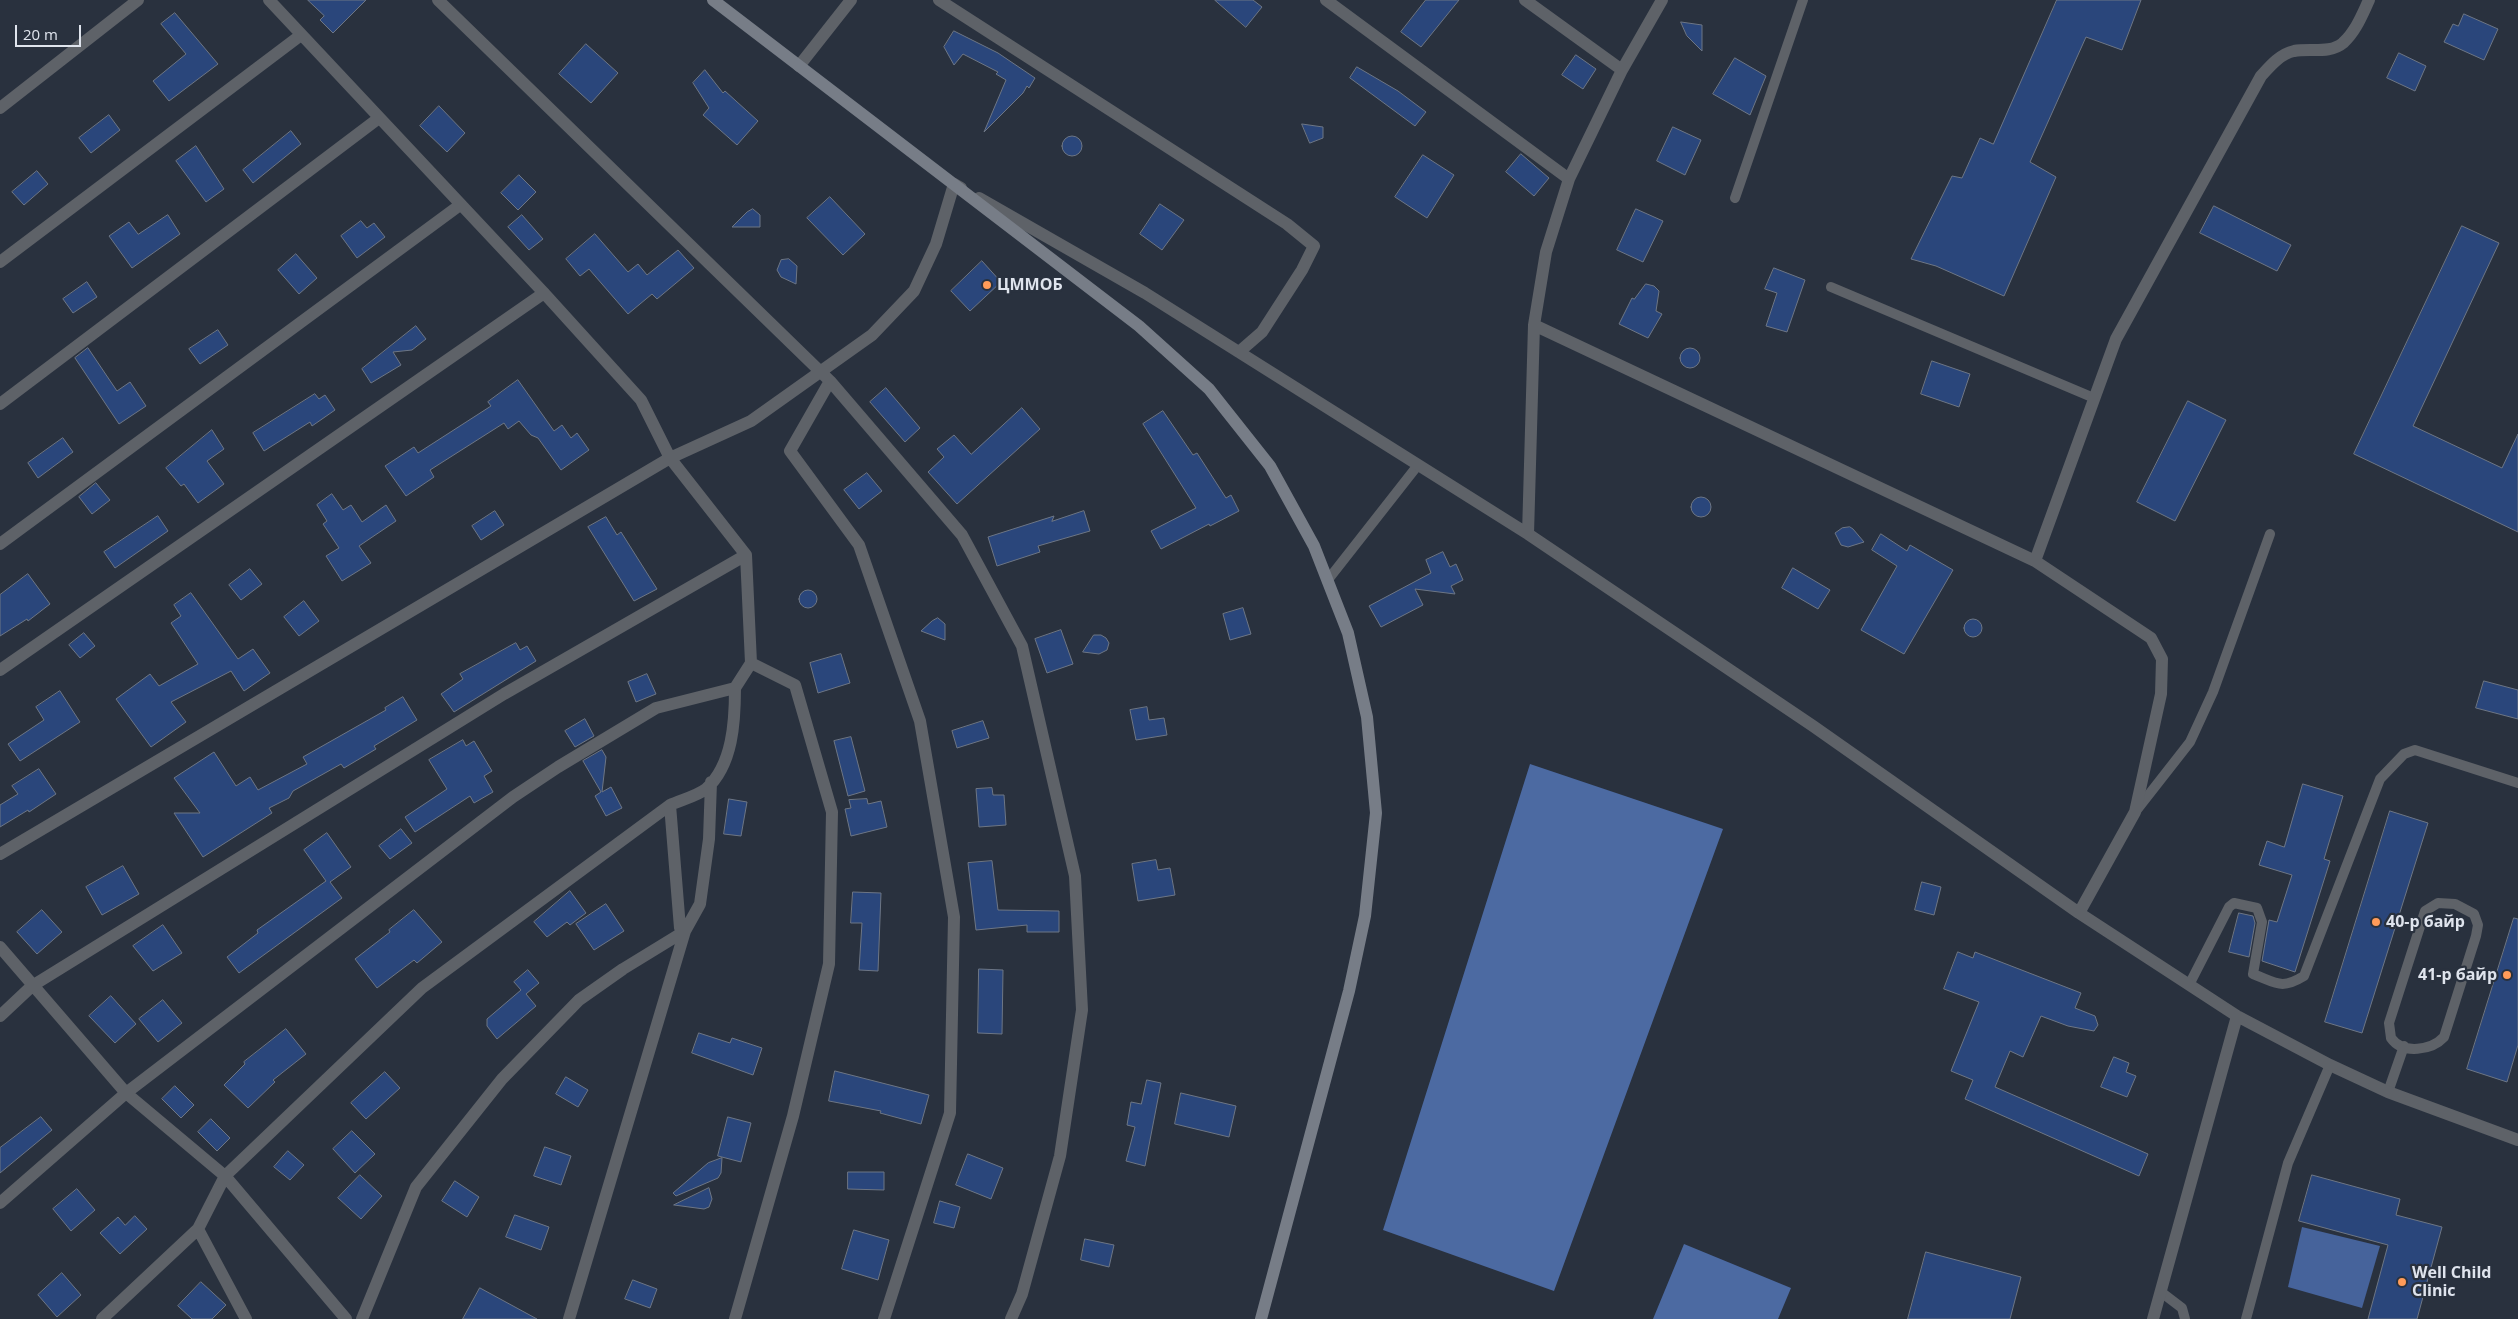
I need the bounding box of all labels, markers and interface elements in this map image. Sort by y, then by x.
scale bar [18,15,84,47]
text: 20 m [23,24,58,44]
place label: ЦММОБ [997,275,1063,295]
marker: ЦММОБ [981,279,993,291]
place label: 40-р байр [2386,912,2465,932]
marker: 40-р байр [2370,916,2382,928]
place label: 41-р байр [2418,965,2497,985]
marker: 41-р байр [2501,969,2513,981]
place label: Well Child Clinic [2412,1263,2491,1301]
marker: Well Child Clinic [2396,1276,2408,1288]

